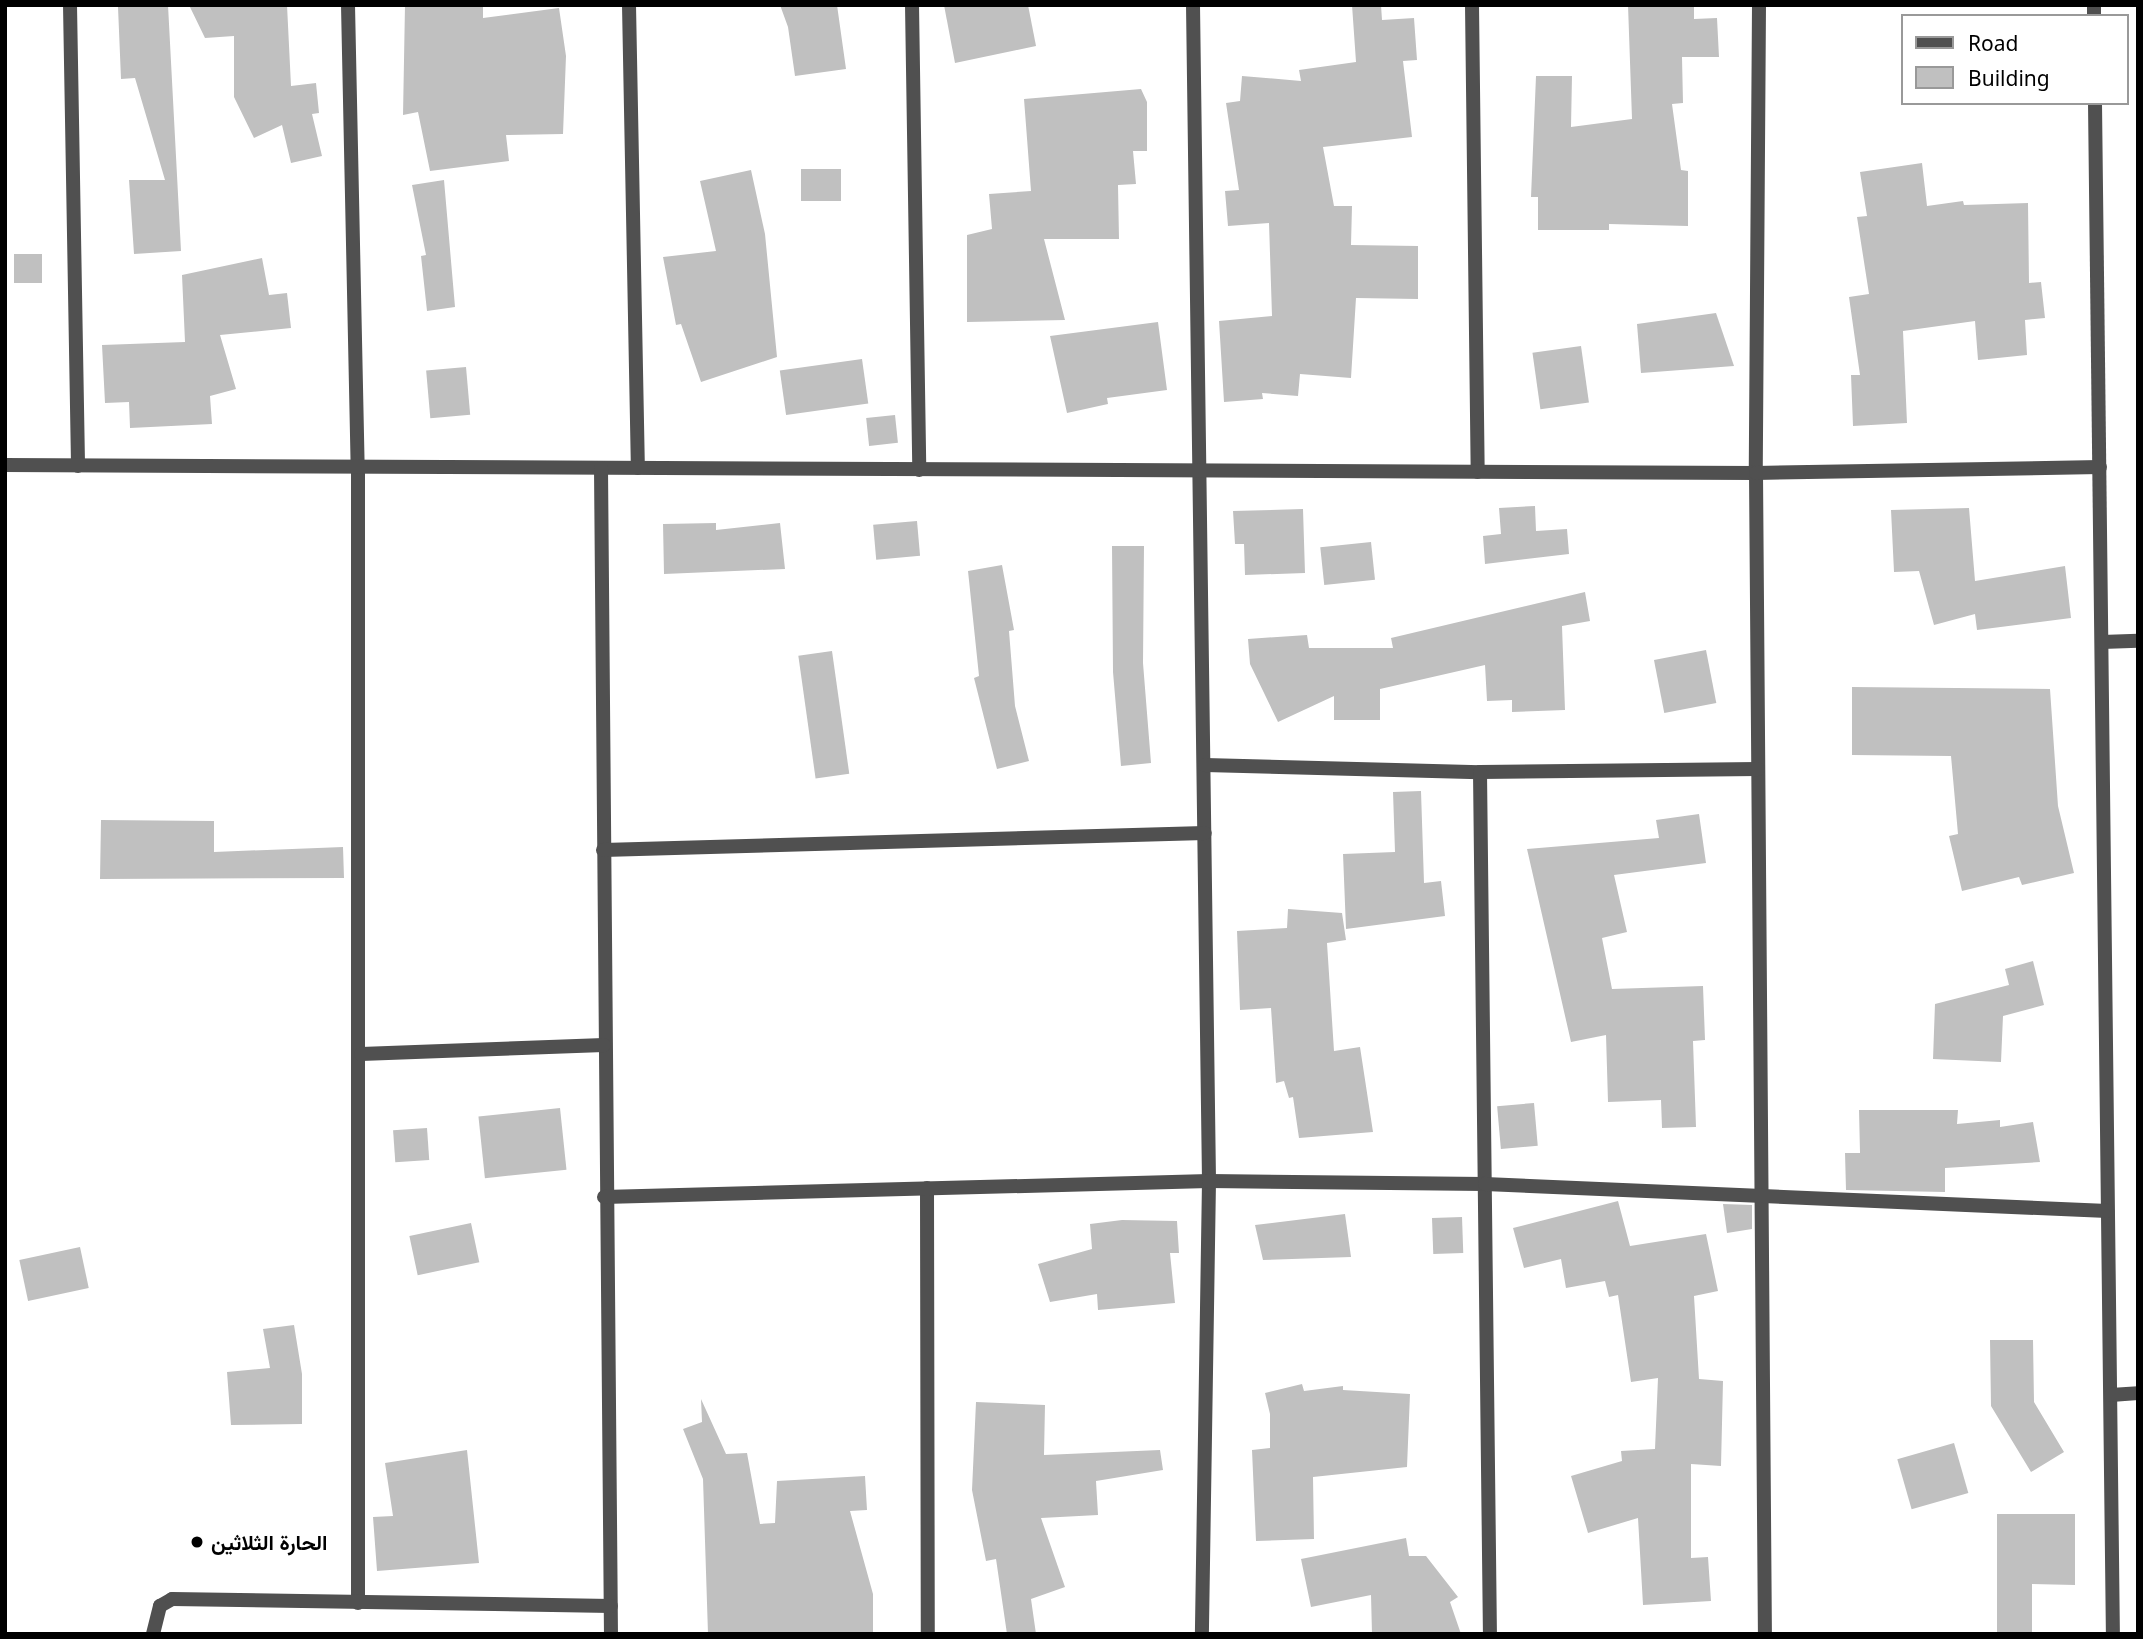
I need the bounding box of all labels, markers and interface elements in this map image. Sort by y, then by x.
legend [1902,14,2129,105]
text: Road [1968,29,2018,57]
text: Building [1968,64,2050,92]
place label: الحارة الثلاثين [211,1529,327,1555]
marker: الحارة الثلاثين [189,1534,205,1550]

